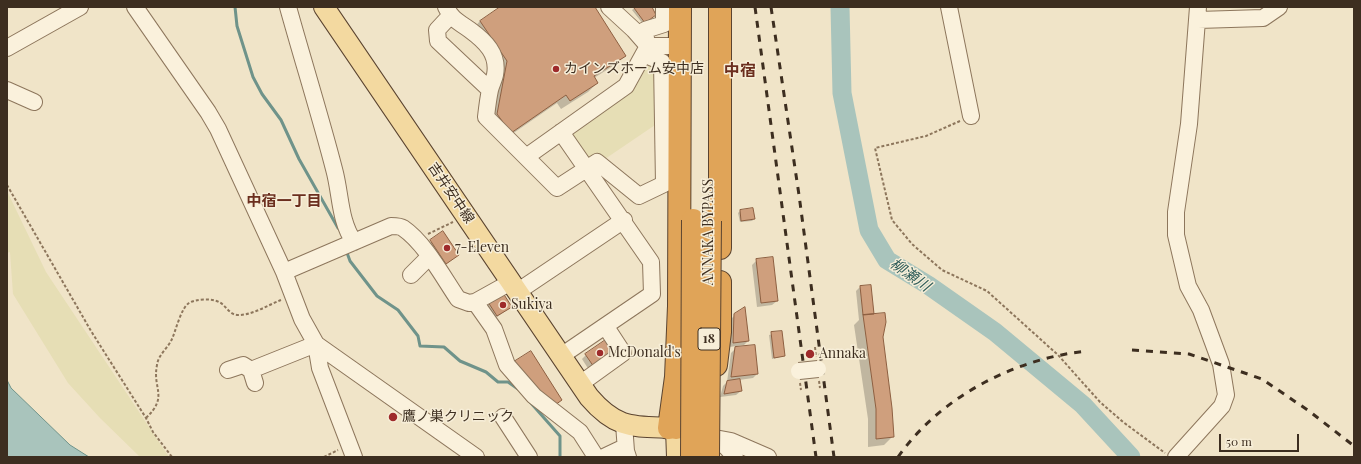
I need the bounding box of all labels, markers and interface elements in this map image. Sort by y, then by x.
place label: カインズホーム安中店 [564,61,704,77]
district label: 中宿 [724,61,756,81]
marker: カインズホーム安中店 [551,64,561,74]
street label: 吉井安中線 [424,159,478,227]
street label: ANNAKA BYPASS [701,179,717,285]
district label: 中宿一丁目 [247,192,321,210]
place label: 7-Eleven [455,240,509,256]
marker: 7-Eleven [442,243,452,253]
water label: 柳瀬川 [886,255,934,295]
place label: Sukiya [511,297,552,313]
marker: Sukiya [498,300,508,310]
road number: 18 [698,328,720,350]
place label: McDonald's [608,345,681,361]
place label: Annaka [819,346,866,362]
marker: McDonald's [595,348,605,358]
marker: Annaka [804,348,816,360]
place label: 鷹ノ巣クリニック [402,409,514,425]
marker: 鷹ノ巣クリニック [387,411,399,423]
scale bar [1221,426,1301,452]
text: 50 m [1226,433,1252,449]

